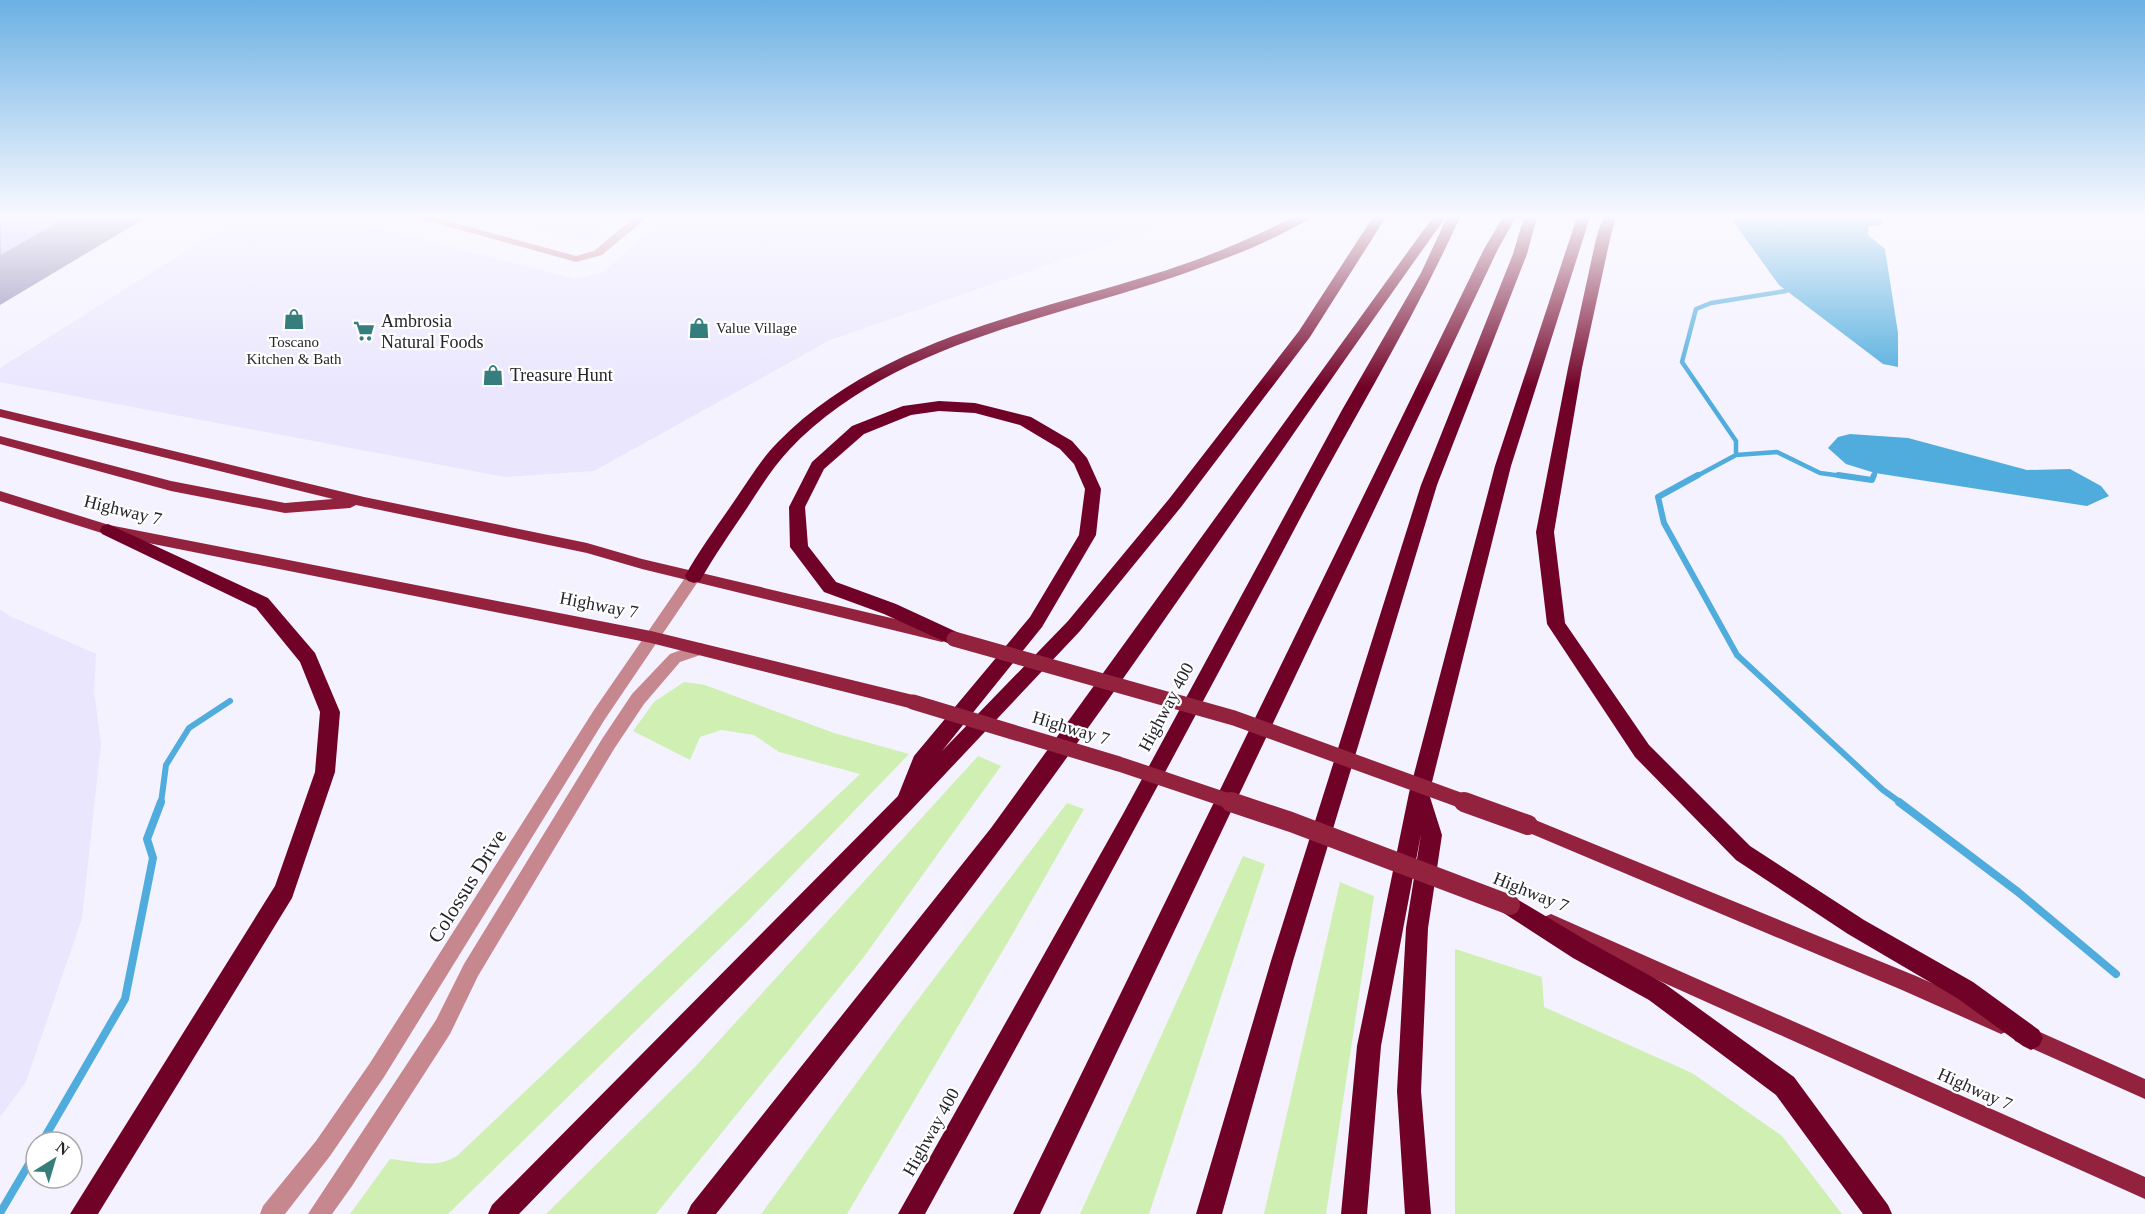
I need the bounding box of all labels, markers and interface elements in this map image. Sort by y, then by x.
shop icon: Toscano Kitchen & Bath [282,307,306,331]
place label: Ambrosia Natural Foods [381,311,484,352]
shop icon: Value Village [687,316,711,340]
supermarket icon: Ambrosia Natural Foods [352,319,376,343]
place label: Value Village [716,320,797,336]
place label: Toscano Kitchen & Bath [247,334,342,367]
shop icon: Treasure Hunt [481,363,505,387]
place label: Treasure Hunt [510,365,613,385]
street label: Highway 7 [82,491,164,529]
street label: Highway 7 [558,588,640,622]
street label: Highway 400 [1134,659,1198,755]
street label: Highway 7 [1030,707,1112,749]
street label: Colossus Drive [423,825,511,947]
street label: Highway 7 [1490,868,1572,916]
street label: Highway 7 [1935,1064,2015,1114]
street label: Highway 400 [899,1085,963,1179]
north arrow [24,1130,84,1190]
text: N [53,1138,73,1159]

